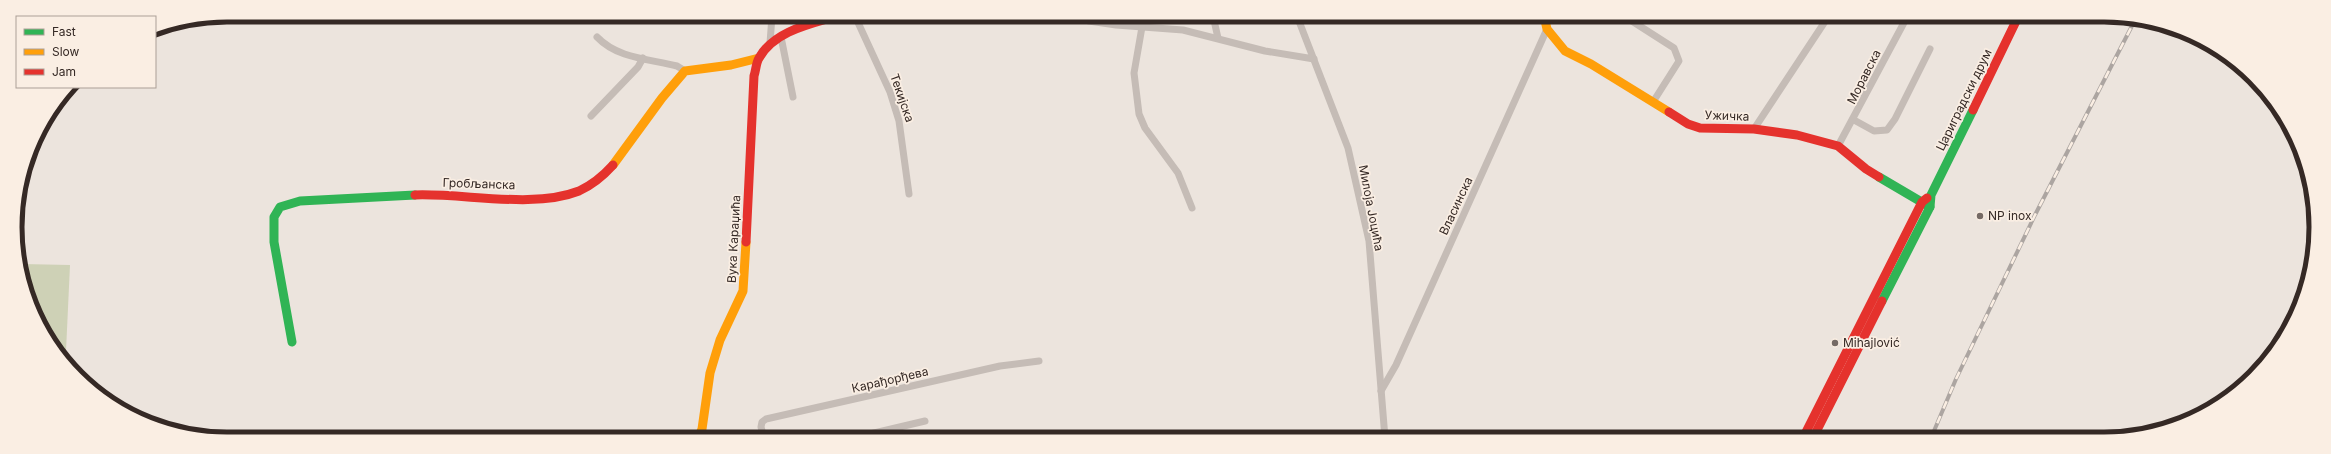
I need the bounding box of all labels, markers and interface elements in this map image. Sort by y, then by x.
legend [16,16,156,88]
text: Fast [52,24,76,39]
text: Slow [52,44,80,59]
street label: Цариградски друм [1932,46,1995,153]
street label: Моравска [1843,47,1884,107]
text: Jam [52,64,76,79]
street label: Текијска [887,72,918,124]
street label: Ужичка [1705,107,1750,124]
street label: Милоја Јоцића [1356,164,1387,252]
street label: Власинска [1436,174,1476,237]
street label: Гробљанска [442,175,516,192]
street label: Вука Караџића [724,195,743,283]
place label: NP inox [1988,208,2032,223]
marker: NP inox [1975,211,1985,221]
place label: Mihajlović [1843,335,1900,350]
marker: Mihajlović [1830,338,1840,348]
street label: Карађорђева [850,363,930,396]

